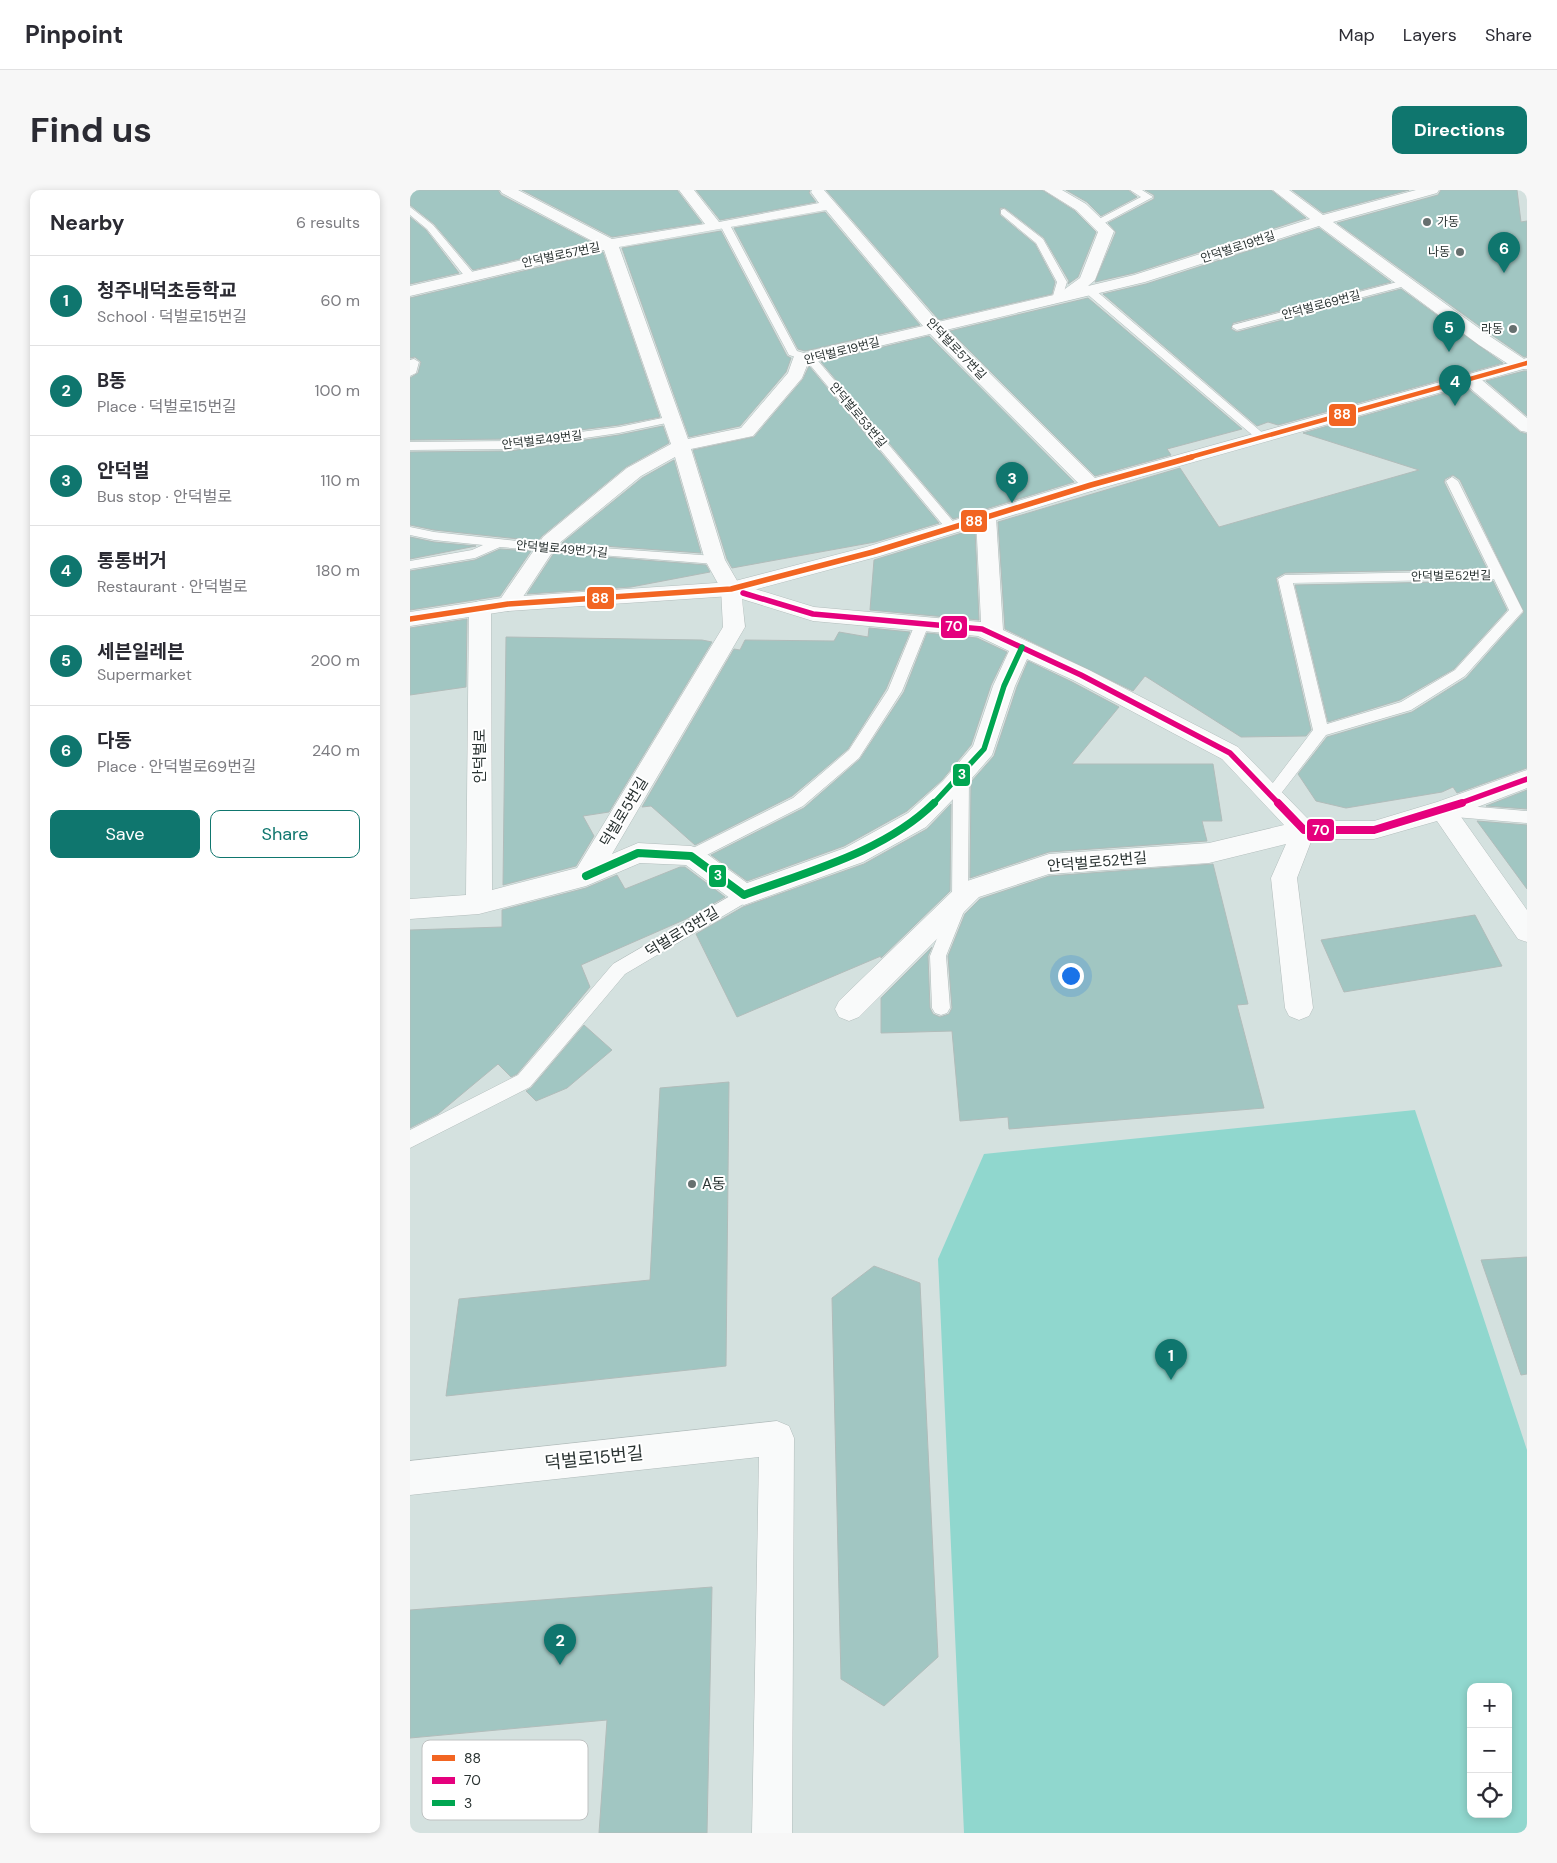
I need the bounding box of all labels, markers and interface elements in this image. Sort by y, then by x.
text: Pinpoint [25,19,123,50]
text: Map [1339,23,1375,47]
text: Layers [1403,23,1457,47]
text: Share [1485,23,1532,47]
button: Directions [1392,106,1527,154]
text: Find us [30,107,152,153]
text: Nearby [50,209,124,237]
text: 6 results [296,212,360,233]
place label: 가동 [1437,214,1459,230]
marker: 가동 [1421,216,1433,228]
street label: 안덕벌로19번길 [1199,227,1277,267]
pin: 6 [1488,232,1520,273]
street label: 안덕벌로57번길 [520,239,602,271]
place label: 나동 [1428,244,1450,260]
marker: 나동 [1454,246,1466,258]
text: 청주내덕초등학교 [97,278,237,303]
street label: 안덕벌로69번길 [1280,287,1362,323]
text: 1 [63,290,69,311]
text: 60 m [320,290,360,311]
text: School · 덕벌로15번길 [97,306,247,327]
pin: 5 [1433,311,1465,352]
street label: 안덕벌로57번길 [923,315,989,383]
place label: 라동 [1481,321,1503,337]
marker: 라동 [1507,323,1519,335]
street label: 안덕벌로19번길 [802,334,882,368]
pin: 4 [1439,365,1471,406]
text: B동 [97,368,127,393]
street label: 안덕벌로53번길 [826,379,890,451]
text: 2 [61,380,71,401]
text: 100 m [315,380,360,401]
text: Place · 덕벌로15번길 [97,396,237,417]
line badge: 88 [1328,403,1357,427]
text: 88 [1333,405,1351,423]
street label: 안덕벌로49번길 [501,427,583,453]
text: 안덕벌 [97,458,149,483]
pin: 3 [996,462,1028,503]
text: 3 [61,470,71,491]
text: 110 m [321,470,360,491]
text: Bus stop · 안덕벌로 [97,486,232,507]
line badge: 88 [960,509,988,533]
text: 88 [965,512,983,530]
street label: 안덕벌로49번가길 [515,537,609,561]
text: 통통버거 [97,548,167,573]
text: 4 [61,560,71,581]
text: 180 m [316,560,360,581]
street label: 안덕벌로52번길 [1411,567,1491,585]
text: Restaurant · 안덕벌로 [97,576,248,597]
line badge: 88 [586,586,615,610]
text: 88 [591,589,609,607]
line badge: 70 [940,615,968,639]
text: 70 [945,617,963,635]
text: 세븐일레븐 [97,639,184,664]
text: 5 [61,650,71,671]
text: 200 m [311,650,360,671]
text: Supermarket [97,664,192,685]
text: 다동 [97,728,132,753]
street label: 안덕벌로 [470,728,490,784]
text: 6 [61,740,71,761]
text: 240 m [312,740,360,761]
text: Place · 안덕벌로69번길 [97,756,257,777]
line badge: 3 [952,763,971,787]
text: 3 [958,765,966,783]
street label: 덕벌로5번길 [595,773,653,851]
button: Save [50,810,200,858]
button: Share [210,810,360,858]
line badge: 70 [1306,818,1335,842]
text: 70 [1312,821,1330,839]
street label: 안덕벌로52번길 [1046,848,1148,876]
line badge: 3 [708,864,727,888]
text: 3 [714,866,722,884]
street label: 덕벌로13번길 [641,902,723,962]
your location [1058,963,1084,989]
place label: A동 [702,1174,726,1194]
marker: A동 [686,1178,698,1190]
pin: 1 [1155,1339,1187,1380]
street label: 덕벌로15번길 [543,1441,645,1475]
pin: 2 [544,1624,576,1665]
map controls [1467,1683,1512,1818]
button: + [1467,1683,1512,1728]
button: − [1467,1728,1512,1773]
legend [422,1740,588,1820]
text: 88 [464,1749,481,1767]
text: 70 [464,1771,481,1789]
button: locate [1467,1773,1512,1818]
text: 3 [464,1794,472,1812]

